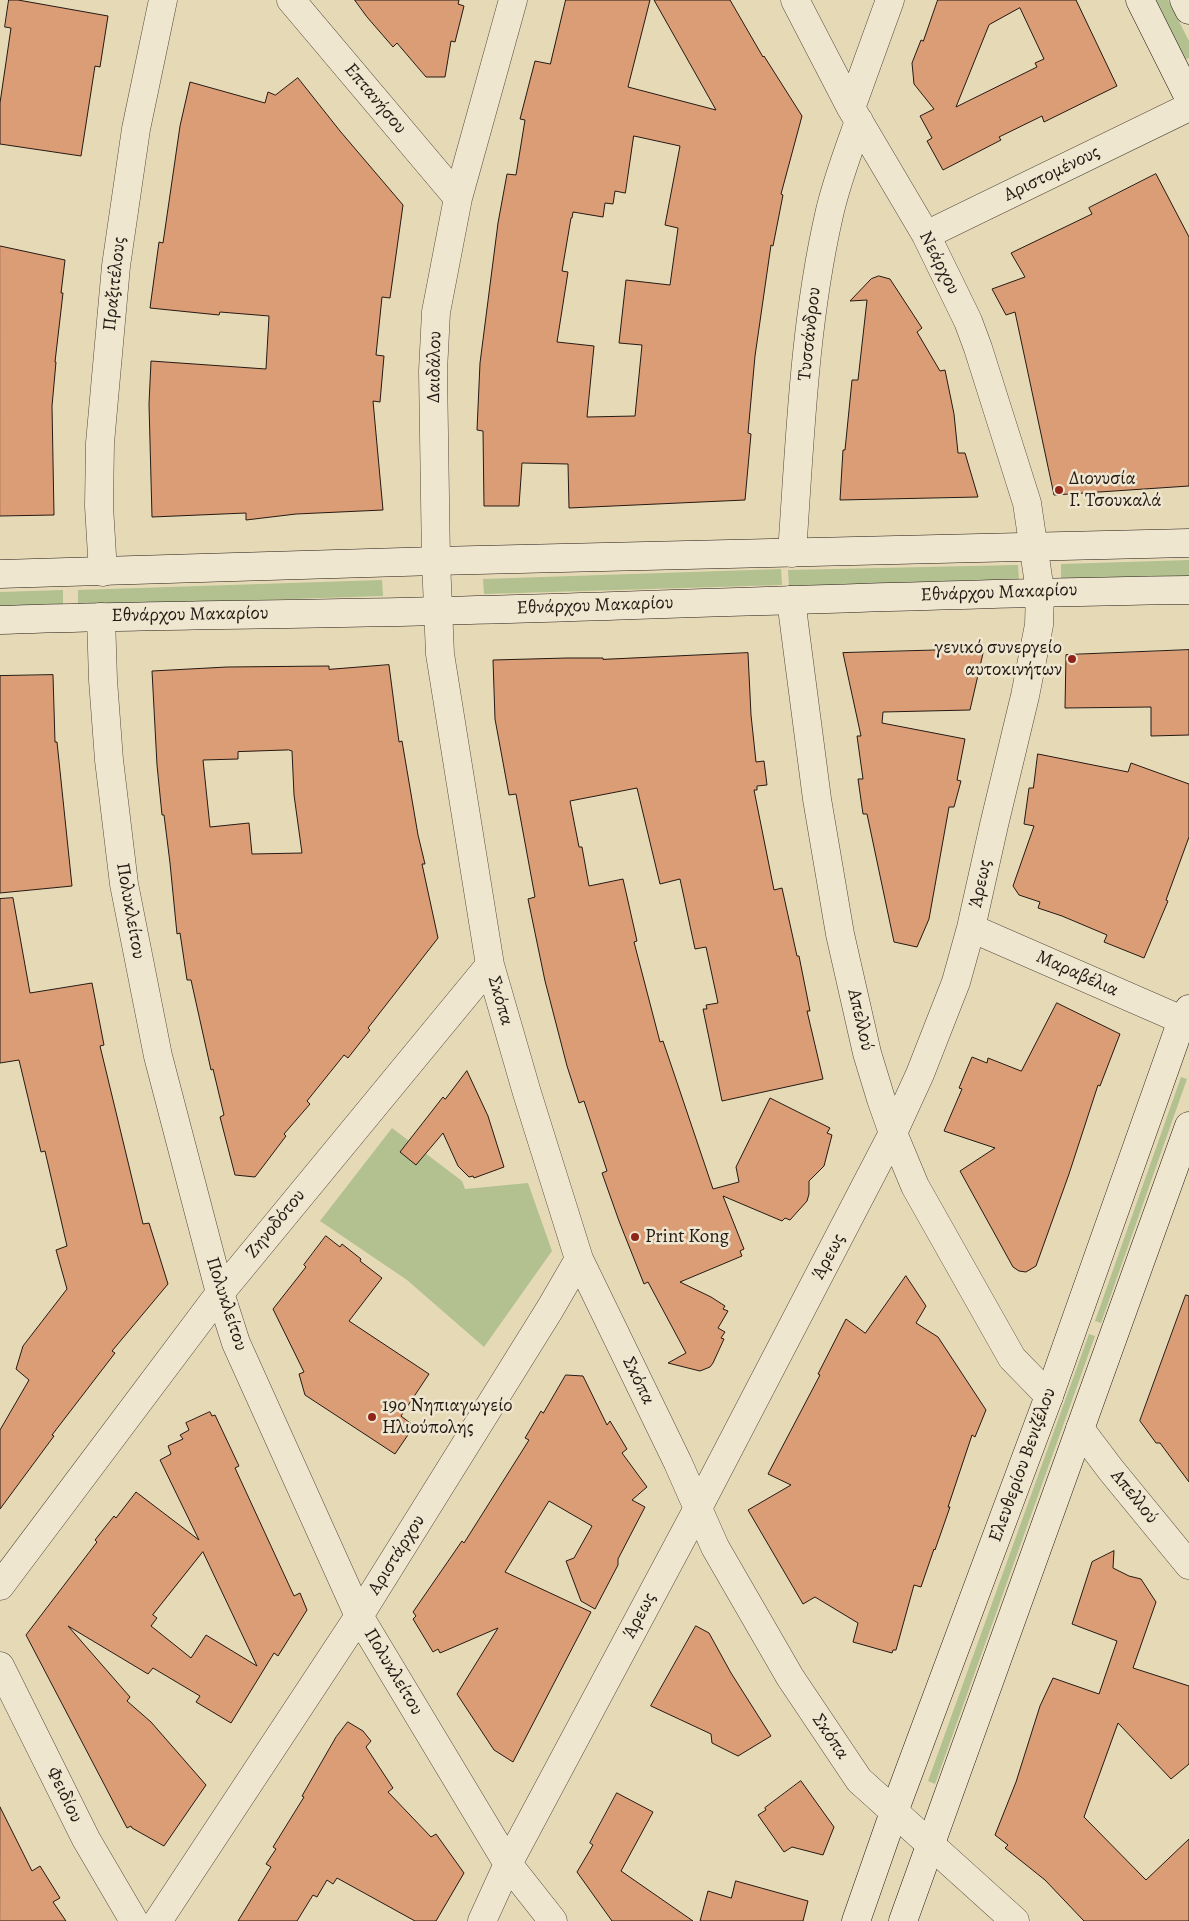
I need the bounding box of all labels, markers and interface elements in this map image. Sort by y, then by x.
street label: Επτανήσου [339,59,411,139]
street label: Αριστομένους [1000,141,1104,207]
street label: Νεάρχου [913,227,965,299]
street label: Πραξιτέλους [99,236,131,332]
street label: Τυσσάνδρου [794,286,826,382]
street label: Δαιδάλου [423,331,447,403]
place label: Διονυσία Γ. Τσουκαλά [1069,468,1161,512]
marker: Διονυσία Γ. Τσουκαλά [1053,484,1065,496]
street label: Εθνάρχου Μακαρίου [920,579,1078,607]
street label: Εθνάρχου Μακαρίου [516,592,674,620]
street label: Εθνάρχου Μακαρίου [111,602,269,628]
place label: γενικό συνεργείο αυτοκινήτων [934,637,1062,681]
marker: γενικό συνεργείο αυτοκινήτων [1066,653,1078,665]
street label: Άρεως [965,858,997,910]
street label: Πολυκλείτου [110,861,150,961]
street label: Μαραβέλια [1032,946,1122,1002]
street label: Σκόπα [482,974,518,1028]
street label: Απελλού [842,987,878,1053]
street label: Ζηνοδότου [241,1185,311,1263]
place label: Print Kong [645,1226,729,1248]
street label: Άρεως [807,1230,851,1284]
marker: Print Kong [629,1231,641,1243]
street label: Πολυκλείτου [200,1254,252,1354]
street label: Σκόπα [617,1353,659,1409]
street label: Ελευθερίου Βενιζέλου [985,1385,1061,1545]
place label: 19ο Νηπιαγωγείο Ηλιούπολης [382,1395,513,1439]
marker: 19ο Νηπιαγωγείο Ηλιούπολης [366,1411,378,1423]
street label: Απελλού [1105,1465,1163,1529]
street label: Αριστάρχου [363,1511,431,1599]
street label: Άρεως [618,1589,662,1643]
street label: Πολυκλείτου [358,1624,428,1720]
street label: Σκόπα [806,1710,854,1764]
street label: Φειδίου [41,1763,87,1827]

